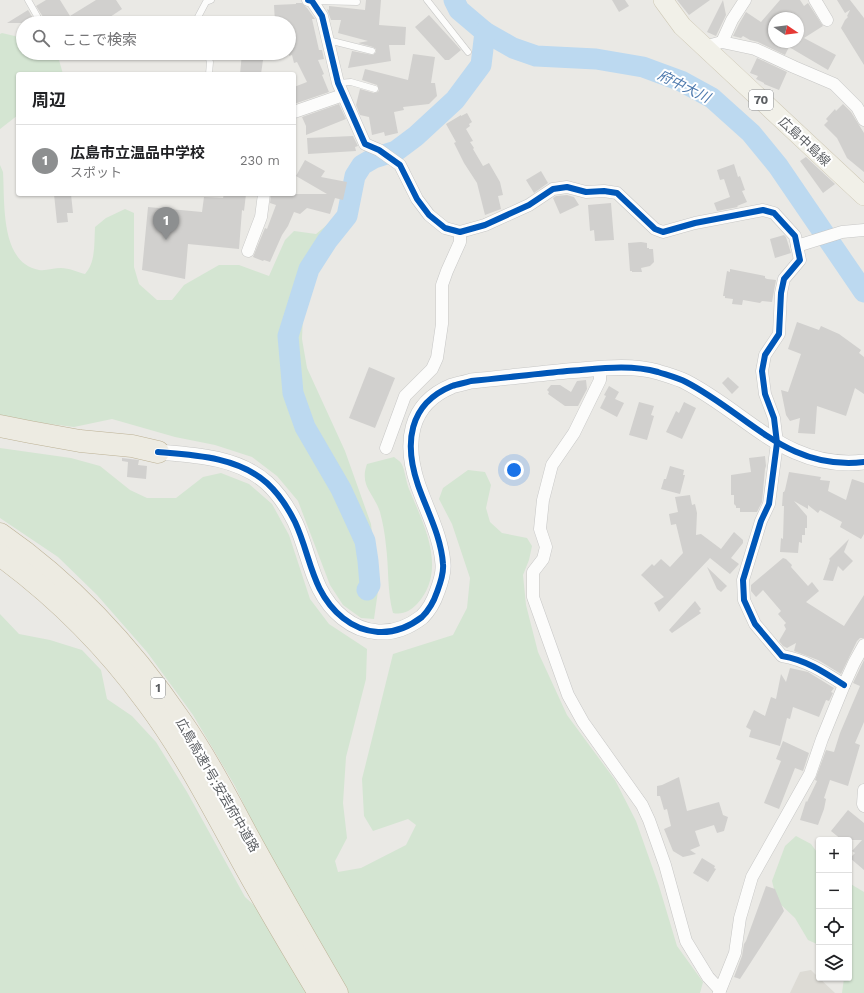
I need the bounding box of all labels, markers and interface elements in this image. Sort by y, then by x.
north arrow [768,12,804,48]
search box [16,16,296,60]
icon: search [30,27,52,49]
text: ここで検索 [62,31,137,49]
water label: 府中大川 [655,67,714,106]
text: 周辺 [32,90,66,110]
road number: 70 [749,90,773,110]
street label: 広島中島線 [776,114,834,169]
text: 広島市立温品中学校 [70,144,205,162]
text: 1 [42,153,48,168]
text: 230 m [240,153,280,168]
text: スポット [70,165,122,180]
pin: 1 [153,207,179,240]
your location [504,460,524,480]
road number: 1 [151,678,165,698]
street label: 広島高速1号;安芸府中道路 [173,716,262,855]
map controls [816,837,852,981]
button: + [816,837,852,873]
button: − [816,873,852,909]
button: locate [816,909,852,945]
button: layers [816,945,852,981]

